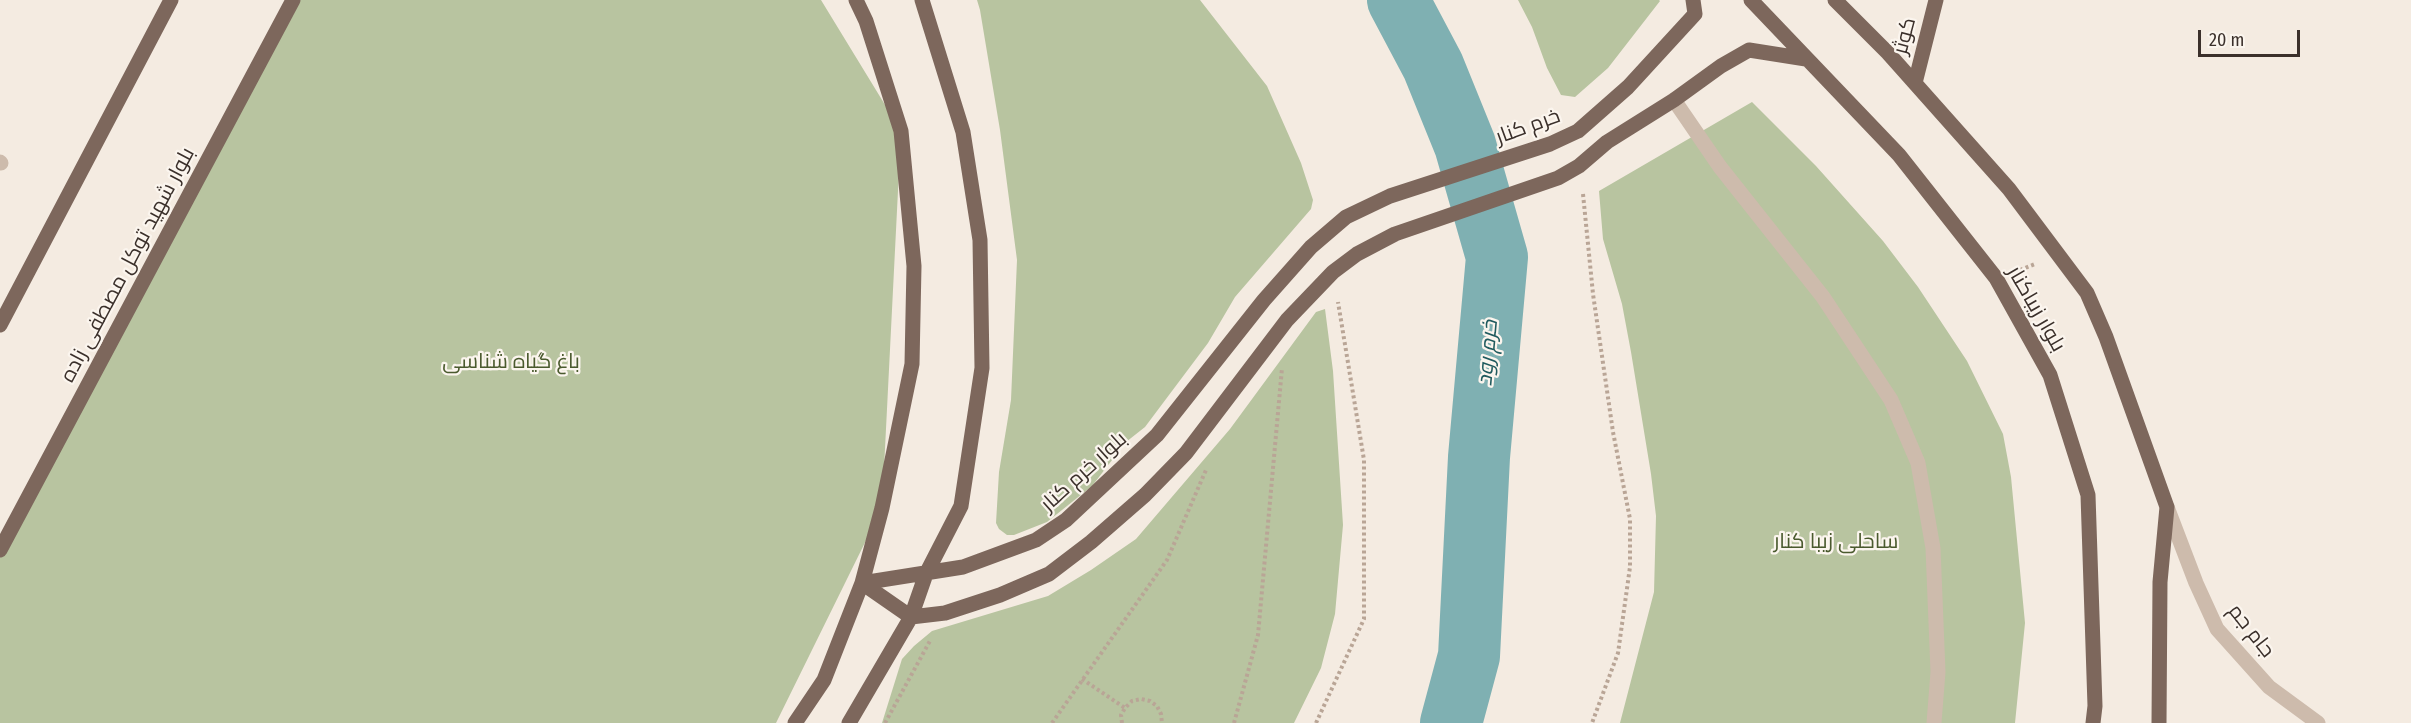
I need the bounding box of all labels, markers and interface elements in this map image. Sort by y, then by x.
street label: کوثر [1888,15,1922,57]
scale bar [2201,18,2303,56]
text: 20 m [2209,29,2244,51]
street label: خرم کنار [1492,104,1564,150]
street label: بلوار شهید توکل مصطفی زاده [55,143,201,387]
street label: بلوار زیباکنار [2001,262,2071,356]
water label: خرم رود [1472,319,1504,387]
park label: باغ گیاه شناسی [442,349,580,375]
street label: بلوار خرم کنار [1036,427,1132,517]
park label: ساحلی زیبا کنار [1774,529,1898,555]
street label: جام جم [2222,599,2280,663]

